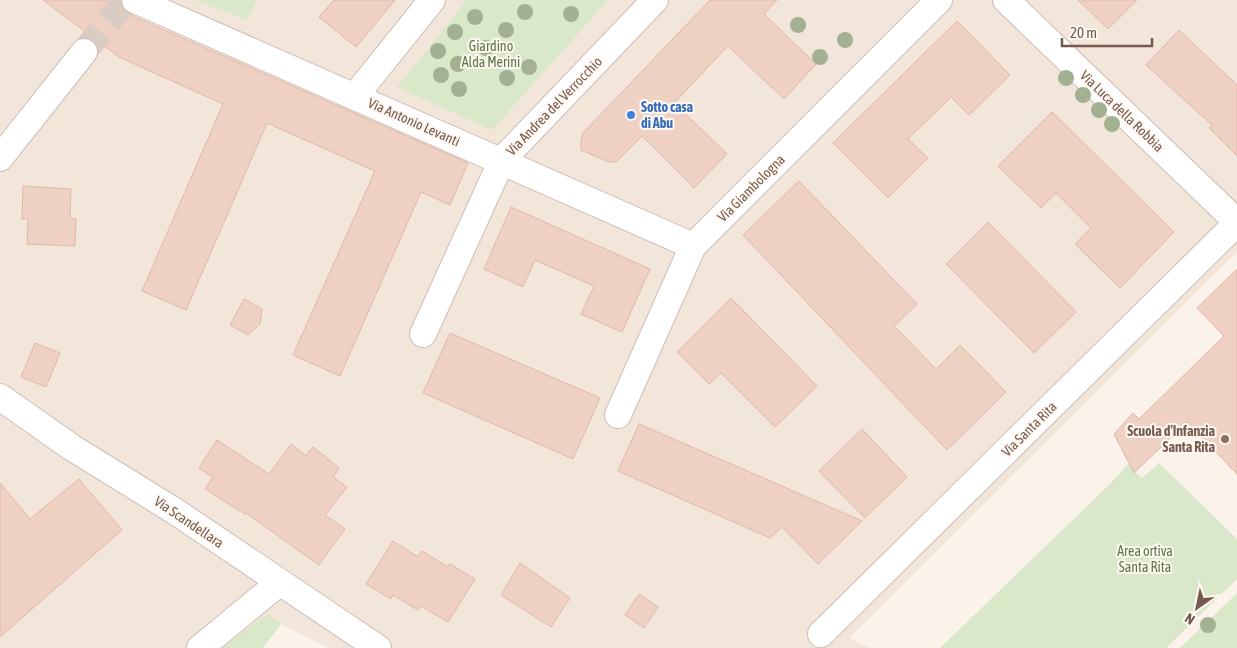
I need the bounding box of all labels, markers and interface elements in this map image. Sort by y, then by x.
scale bar [1062,15,1152,47]
text: 20 m [1070,24,1097,41]
park label: Giardino Alda Merini [462,38,520,70]
street label: Via Andrea del Verrocchio [503,53,605,159]
street label: Via Luca della Robbia [1077,67,1167,155]
street label: Via Antonio Levanti [366,95,462,149]
place label: Sotto casa di Abu [641,99,694,131]
marker: Sotto casa di Abu [625,109,637,121]
street label: Via Giambologna [714,151,788,225]
street label: Via Santa Rita [998,398,1060,460]
place label: Scuola d'Infanzia Santa Rita [1127,423,1215,455]
marker: Scuola d'Infanzia Santa Rita [1219,433,1231,445]
street label: Via Scandellara [151,493,227,551]
park label: Area ortiva Santa Rita [1117,543,1173,575]
north arrow [1172,583,1222,633]
text: N [1182,610,1198,628]

